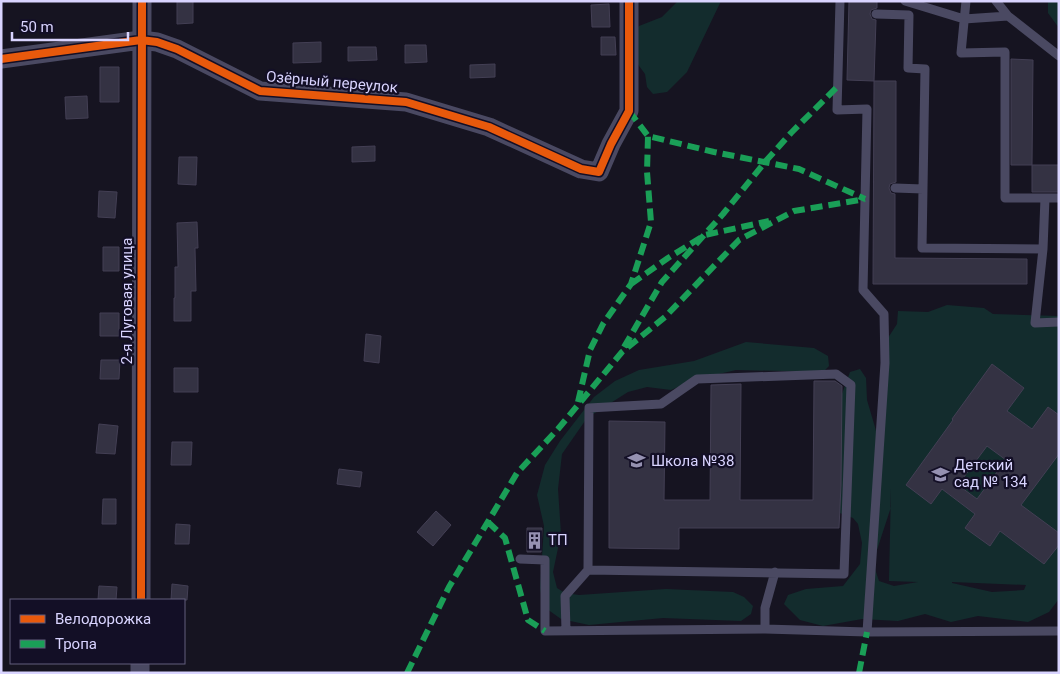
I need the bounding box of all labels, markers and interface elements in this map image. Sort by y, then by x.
scale bar [12,10,129,42]
text: 50 m [20,18,54,36]
street label: Озёрный переулок [265,67,399,97]
street label: 2-я Луговая улица [118,238,136,364]
school or university icon: Школа №38 [627,451,647,471]
place label: Школа №38 [651,452,734,470]
place label: Детский сад № 134 [954,456,1028,491]
school or university icon: Детский сад № 134 [930,464,950,484]
building icon: ТП [524,530,544,550]
place label: ТП [548,531,568,549]
legend [10,599,185,664]
text: Велодорожка [55,610,151,628]
text: Тропа [55,635,97,653]

